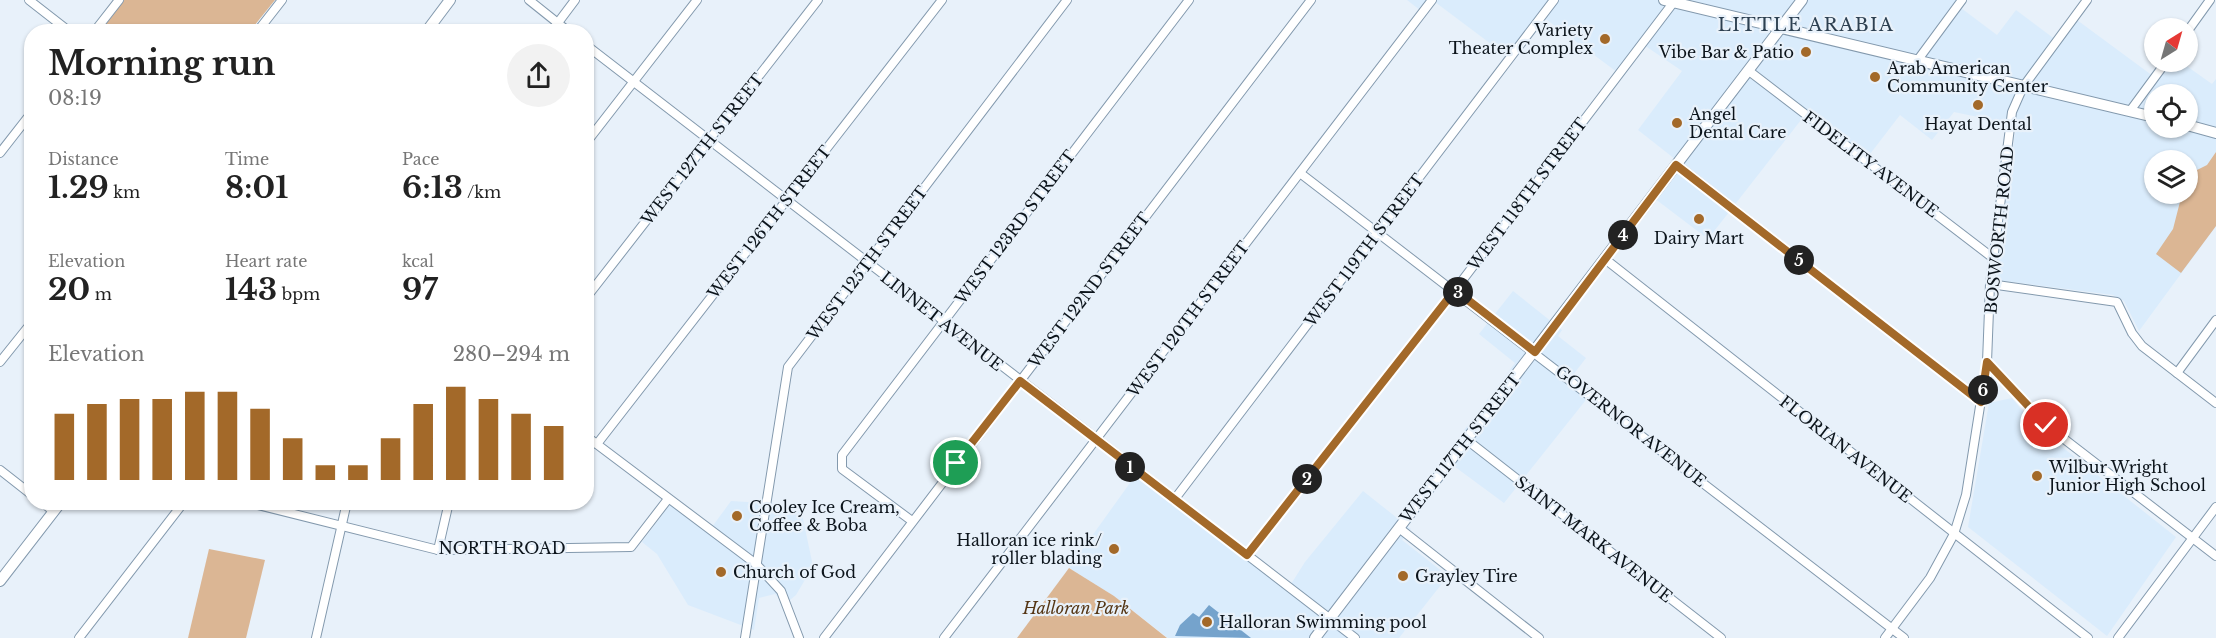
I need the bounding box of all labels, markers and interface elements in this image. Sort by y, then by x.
district label: LITTLE ARABIA [1718,14,1894,36]
north arrow [2144,18,2198,72]
map controls [2144,18,2198,204]
place label: Variety Theater Complex [1449,20,1594,58]
marker: Variety Theater Complex [1598,32,1612,46]
place label: Vibe Bar & Patio [1658,42,1794,62]
text: Morning run [48,43,276,84]
button: share [507,44,570,107]
marker: Vibe Bar & Patio [1799,45,1813,59]
place label: Arab American Community Center [1886,58,2048,96]
street label: WEST 127TH STREET [636,69,768,230]
marker: Arab American Community Center [1868,70,1882,84]
button: locate [2144,84,2198,138]
text: 08:19 [48,86,102,110]
marker: Hayat Dental [1971,98,1985,112]
place label: Angel Dental Care [1688,104,1786,142]
street label: FIDELITY AVENUE [1799,107,1943,221]
street label: WEST 118TH STREET [1463,114,1591,275]
place label: Hayat Dental [1924,114,2032,134]
marker: Angel Dental Care [1670,116,1684,130]
street label: WEST 126TH STREET [702,141,835,303]
street label: BOSWORTH ROAD [1980,145,2018,315]
street label: WEST 123RD STREET [950,146,1080,309]
text: Distance [48,149,119,169]
text: Time [225,149,269,169]
text: Pace [402,149,439,169]
button: layers [2144,150,2198,204]
text: 1.29 [48,169,109,206]
text: 8:01 [225,169,288,206]
text: 6:13 [402,169,463,206]
street label: WEST 119TH STREET [1299,170,1428,331]
text: km [109,182,140,202]
text: /km [463,182,501,202]
street label: WEST 125TH STREET [802,182,932,345]
street label: WEST 122ND STREET [1023,208,1154,372]
marker: Dairy Mart [1692,212,1706,226]
pin: 4 [1608,220,1638,250]
text: 4 [1618,225,1628,245]
place label: Dairy Mart [1654,228,1744,248]
street label: WEST 120TH STREET [1122,237,1253,402]
pin: 5 [1784,245,1814,275]
text: 5 [1794,250,1804,270]
text: Elevation [48,251,125,271]
text: Heart rate [225,251,307,271]
text: kcal [402,251,434,271]
street label: LINNET AVENUE [877,267,1007,375]
text: 20 [48,271,90,308]
text: 143 [225,271,277,308]
text: 97 [402,271,438,308]
pin: 3 [1443,277,1473,307]
text: 3 [1453,282,1463,302]
text: m [90,284,112,304]
text: bpm [277,284,320,304]
text: Elevation [48,342,145,366]
text: 280–294 m [453,342,570,366]
street label: GOVERNOR AVENUE [1552,361,1710,491]
street label: WEST 117TH STREET [1395,369,1525,528]
pin: 6 [1968,375,1998,405]
text: 6 [1978,380,1988,400]
street label: FLORIAN AVENUE [1776,391,1916,507]
pin [2020,399,2071,450]
icon: check [2029,408,2062,441]
pin [930,437,981,488]
icon: arrive [939,446,972,479]
pin: 1 [1115,452,1145,482]
text: 1 [1127,457,1133,477]
place label: Wilbur Wright Junior High School [2047,457,2206,495]
pin: 2 [1292,464,1322,494]
text: 2 [1302,469,1312,489]
marker: Wilbur Wright Junior High School [2030,469,2044,483]
street label: SAINT MARK AVENUE [1511,471,1677,607]
place label: Cooley Ice Cream, Coffee & Boba [749,497,900,535]
marker: Cooley Ice Cream, Coffee & Boba [730,509,744,523]
place label: Halloran ice rink/ roller blading [956,530,1102,568]
street label: NORTH ROAD [438,538,566,558]
marker: Halloran ice rink/ roller blading [1107,542,1121,556]
place label: Church of God [733,562,856,582]
marker: Church of God [714,565,728,579]
place label: Grayley Tire [1415,566,1518,586]
marker: Grayley Tire [1396,569,1410,583]
park label: Halloran Park [1022,598,1129,618]
place label: Halloran Swimming pool [1219,612,1427,632]
marker: Halloran Swimming pool [1200,615,1214,629]

